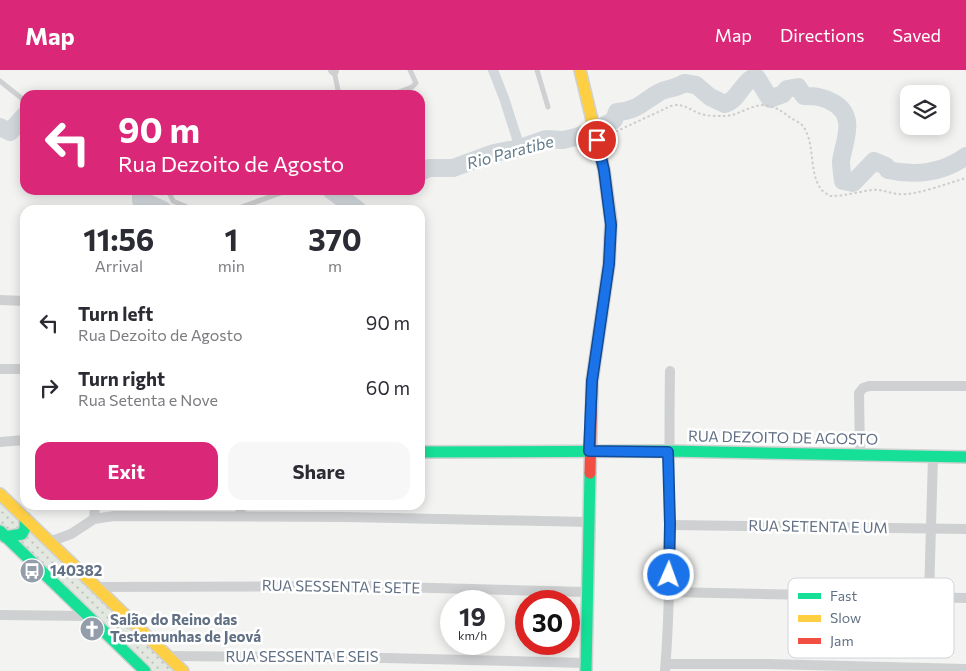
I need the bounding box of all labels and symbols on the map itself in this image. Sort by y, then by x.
pin [576,119,618,161]
water label: Rio Paratibe [464,131,556,172]
street label: RUA DEZOITO DE AGOSTO [688,426,878,448]
street label: RUA SETENTA E UM [748,516,888,536]
position arrow [642,548,694,600]
bus stop icon: 140382 [19,558,45,584]
place label: 140382 [50,561,102,579]
street label: RUA SESSENTA E SETE [262,576,421,596]
legend [788,578,954,658]
text: Fast [830,587,857,604]
speed limit sign: 30 [515,590,580,655]
text: Slow [830,609,861,626]
place label: Salão do Reino das Testemunhas de Jeová [110,610,261,645]
church icon: Salão do Reino das Testemunhas de Jeová [79,616,105,642]
text: Jam [830,632,854,649]
street label: RUA SESSENTA E SEIS [226,647,379,665]

